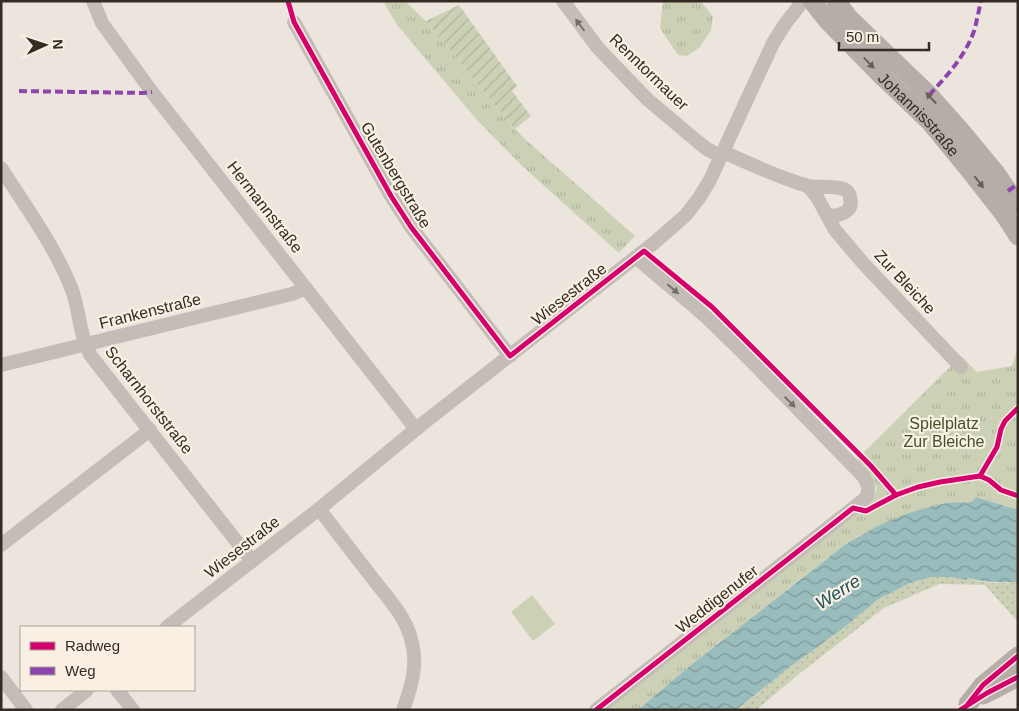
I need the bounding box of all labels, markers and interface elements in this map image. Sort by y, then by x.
one-way arrow [575,19,586,32]
north arrow [20,20,70,70]
scale bar [839,20,929,52]
text: 50 m [846,28,879,45]
street label: Renntormauer [606,30,692,114]
text: N [50,39,66,50]
one-way arrow [863,56,875,68]
street label: Johannisstraße [875,69,963,160]
one-way arrow [925,92,937,104]
street label: Gutenbergstraße [358,119,434,231]
street label: Hermannstraße [224,158,306,256]
one-way arrow [973,175,984,188]
street label: Zur Bleiche [871,247,939,317]
street label: Wiesestraße [528,260,610,328]
one-way arrow [666,284,679,295]
street label: Frankenstraße [97,290,203,332]
street label: Scharnhorststraße [102,343,196,457]
one-way arrow [784,396,796,408]
park label: Spielplatz Zur Bleiche [904,415,985,450]
street label: Wiesestraße [201,513,283,581]
street label: Weddigenufer [673,561,762,636]
water label: Werre [812,571,864,613]
legend [20,626,195,691]
text: Radweg [65,637,120,654]
text: Weg [65,662,96,679]

